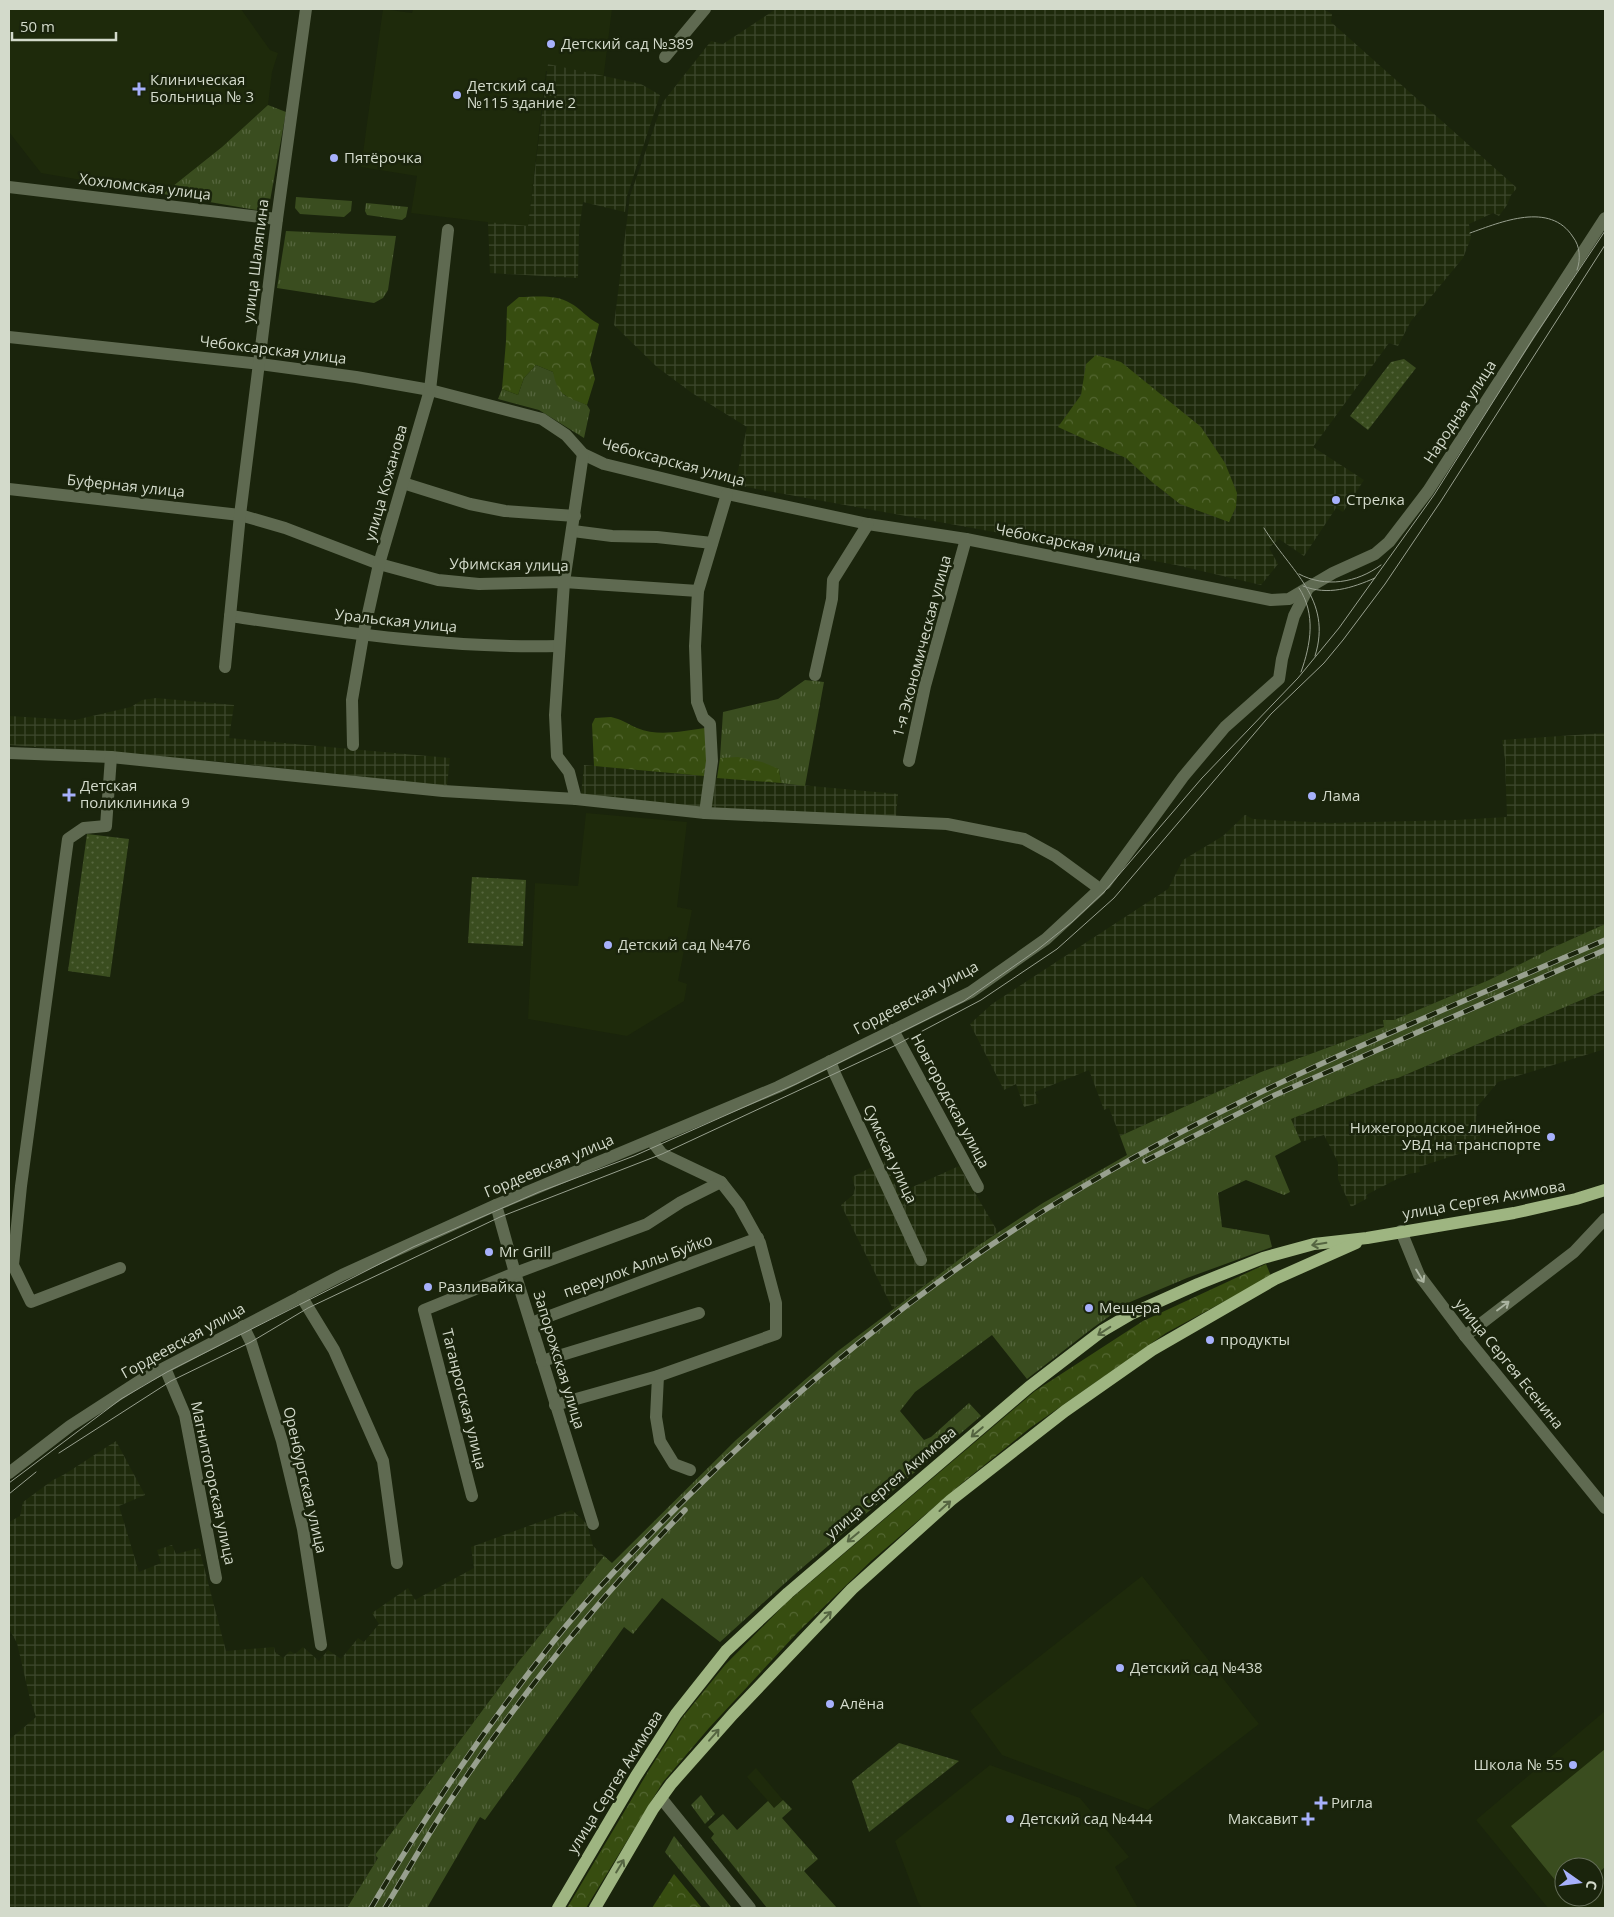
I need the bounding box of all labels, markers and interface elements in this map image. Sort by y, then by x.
scale bar [12,10,116,42]
text: 50 m [20,16,55,36]
place label: Детский сад №389 [561,33,694,53]
marker: Детский сад №389 [545,38,557,50]
place label: Клиническая Больница № 3 [150,69,254,106]
place label: Детский сад №115 здание 2 [467,75,576,112]
marker: Клиническая Больница № 3 [132,82,146,96]
marker: Детский сад №115 здание 2 [451,89,463,101]
place label: Пятёрочка [344,147,422,167]
marker: Пятёрочка [328,152,340,164]
street label: Хохломская улица [78,168,212,204]
street label: улица Шаляпина [237,198,273,324]
street label: Чебоксарская улица [198,330,348,368]
street label: Народная улица [1418,356,1500,467]
street label: улица Кожанова [359,422,411,543]
street label: Чебоксарская улица [599,432,747,490]
street label: Буферная улица [66,469,186,501]
place label: Стрелка [1346,489,1405,509]
marker: Стрелка [1330,494,1342,506]
street label: Чебоксарская улица [994,518,1143,566]
street label: Уфимская улица [449,553,569,575]
street label: 1-я Экономическая улица [887,553,955,739]
street label: Уральская улица [334,604,458,636]
place label: Детская поликлиника 9 [80,775,190,812]
place label: Лама [1322,785,1360,805]
marker: Детская поликлиника 9 [62,788,76,802]
marker: Лама [1306,790,1318,802]
place label: Детский сад №476 [618,934,751,954]
marker: Детский сад №476 [602,939,614,951]
street label: Гордеевская улица [850,956,982,1039]
street label: Новгородская улица [907,1030,995,1171]
street label: Сумская улица [859,1101,923,1206]
place label: Нижегородское линейное УВД на транспорте [1350,1117,1541,1154]
street label: Гордеевская улица [481,1129,616,1201]
marker: Нижегородское линейное УВД на транспорте [1545,1131,1557,1143]
street label: улица Сергея Акимова [1401,1175,1567,1223]
street label: переулок Аллы Буйко [560,1229,715,1301]
one-way arrow [1311,1239,1327,1249]
place label: Mr Grill [499,1241,551,1261]
marker: Mr Grill [483,1246,495,1258]
one-way arrow [1416,1268,1426,1282]
place label: Разливайка [438,1276,523,1296]
marker: Разливайка [422,1281,434,1293]
street label: Запорожская улица [529,1288,590,1431]
street label: улица Сергея Есенина [1451,1294,1569,1433]
place label: Мещера [1099,1297,1160,1317]
street label: Гордеевская улица [117,1298,248,1383]
one-way arrow [1496,1301,1509,1312]
marker: Мещера [1083,1302,1095,1314]
street label: Таганрогская улица [438,1326,492,1471]
one-way arrow [1097,1326,1111,1336]
place label: продукты [1220,1329,1290,1349]
marker: продукты [1204,1334,1216,1346]
street label: Магнитогорская улица [187,1399,241,1567]
street label: Оренбургская улица [279,1405,333,1555]
street label: улица Сергея Акимова [821,1421,960,1543]
one-way arrow [970,1426,983,1437]
one-way arrow [938,1500,951,1512]
one-way arrow [847,1531,860,1543]
one-way arrow [820,1610,832,1623]
place label: Детский сад №438 [1130,1657,1263,1677]
marker: Детский сад №438 [1114,1662,1126,1674]
place label: Алёна [840,1693,884,1713]
marker: Алёна [824,1698,836,1710]
street label: улица Сергея Акимова [562,1706,666,1857]
one-way arrow [708,1728,720,1741]
place label: Школа № 55 [1474,1754,1563,1774]
marker: Школа № 55 [1567,1759,1579,1771]
place label: Ригла [1331,1792,1373,1812]
marker: Ригла [1315,1797,1327,1809]
place label: Детский сад №444 [1020,1808,1153,1828]
place label: Максавит [1228,1808,1298,1828]
marker: Детский сад №444 [1004,1813,1016,1825]
marker: Максавит [1302,1813,1314,1825]
north arrow [1554,1857,1604,1907]
one-way arrow [615,1860,625,1874]
text: С [1582,1879,1602,1892]

